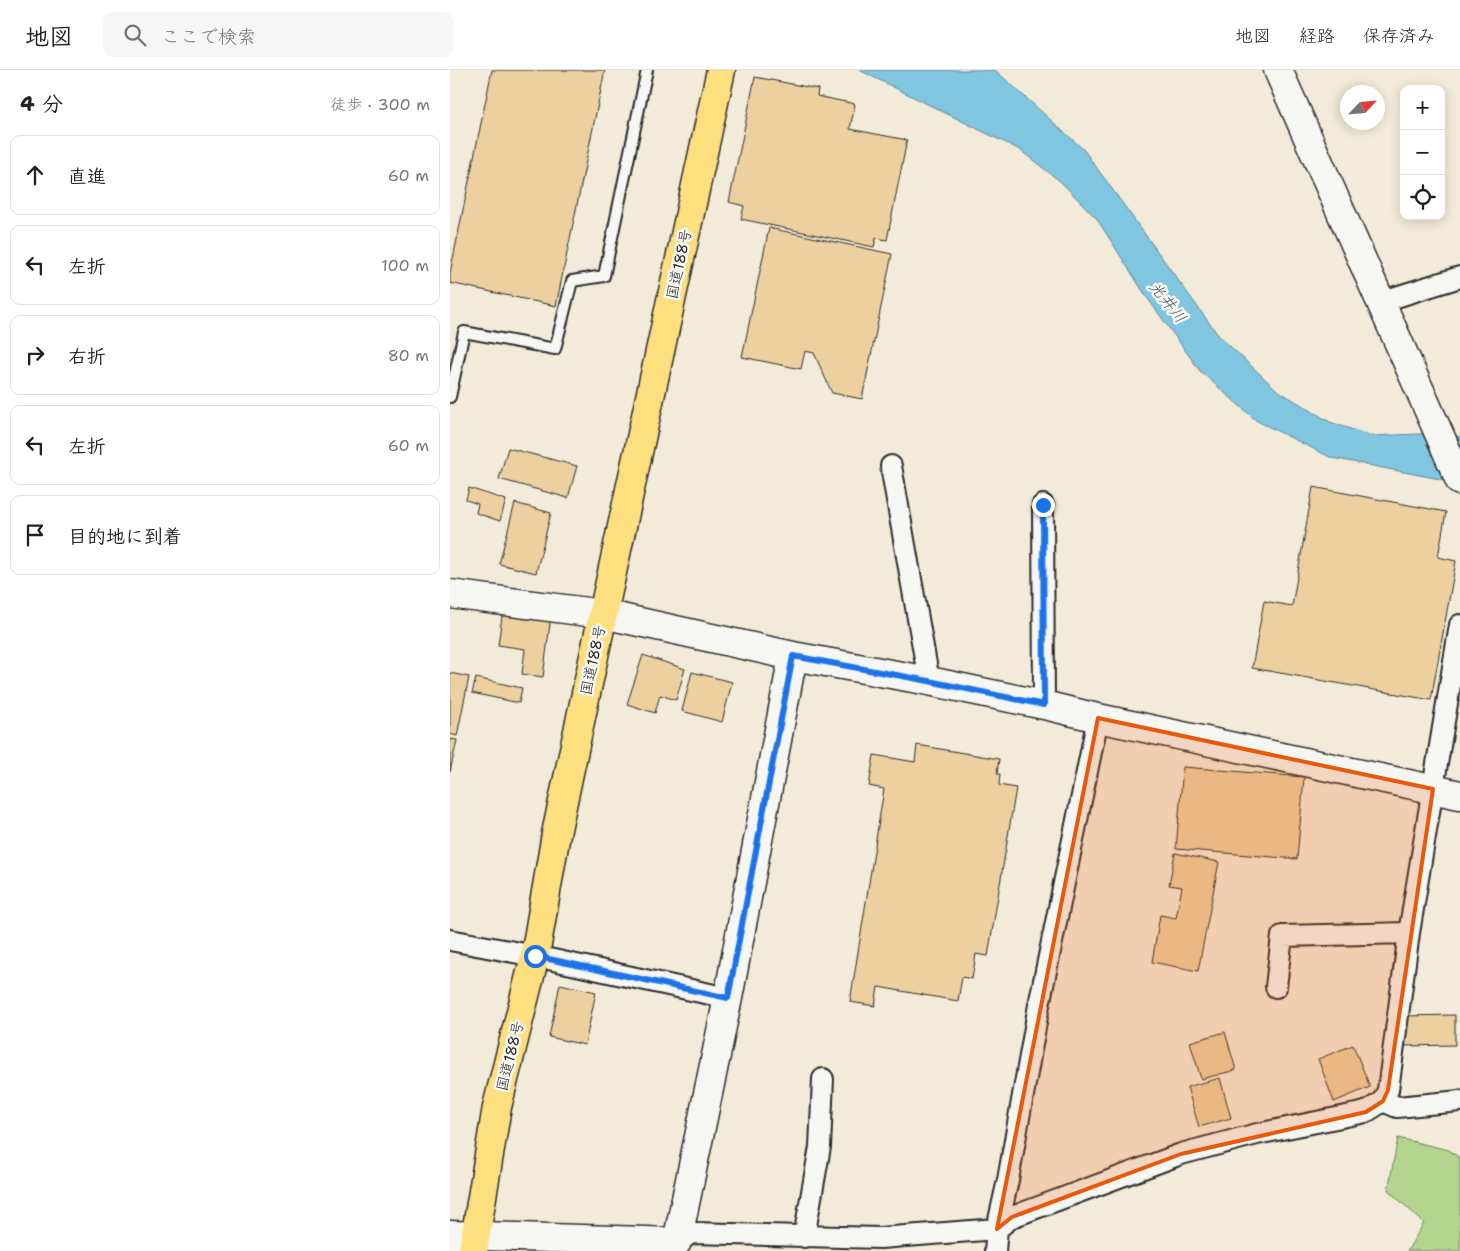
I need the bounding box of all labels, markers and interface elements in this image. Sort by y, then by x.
search box [103,12,453,57]
text: 地図 [25,21,73,53]
icon: search [121,21,149,49]
text: ここで検索 [161,24,256,49]
text: 地図 [1235,24,1271,48]
text: 経路 [1299,24,1335,48]
text: 保存済み [1363,24,1435,48]
north arrow [1340,85,1385,130]
map controls [1400,85,1445,220]
button: + [1400,85,1445,130]
text: 4 分 [20,90,63,118]
text: 徒歩 · 300 m [330,94,430,115]
button: − [1400,130,1445,175]
icon: ahead [21,161,49,189]
text: 直進 [68,164,106,189]
text: 60 m [388,165,429,186]
button: locate [1400,175,1445,220]
street label: 国道188号 [662,227,696,301]
icon: left [21,251,49,279]
text: 左折 [68,254,106,279]
text: 100 m [381,255,429,276]
water label: 光井川 [1145,277,1191,327]
icon: right [21,341,49,369]
text: 右折 [68,344,106,369]
text: 80 m [388,345,429,366]
icon: left [21,431,49,459]
text: 左折 [68,434,106,459]
text: 60 m [388,435,429,456]
route end [1032,494,1055,517]
icon: arrive [21,521,49,549]
text: 目的地に到着 [68,524,182,549]
street label: 国道188号 [576,623,610,697]
route start [524,945,547,968]
street label: 国道188号 [492,1019,528,1093]

